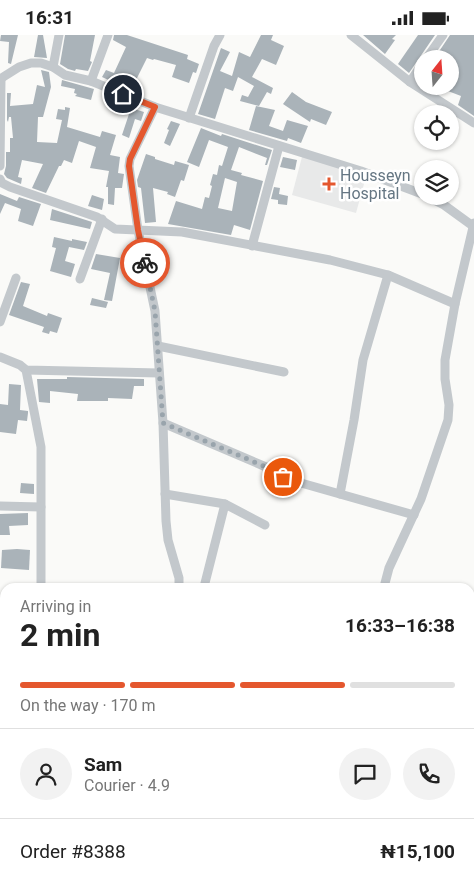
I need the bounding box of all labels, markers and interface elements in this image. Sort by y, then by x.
text: 16:31 [25,6,74,29]
north arrow [414,50,459,95]
map controls [414,50,459,205]
pin [102,73,144,115]
icon: home [109,80,137,108]
button: locate [414,105,459,150]
button: layers [414,160,459,205]
place label: Housseyn Hospital [340,166,411,203]
marker: Housseyn Hospital [322,177,336,191]
courier [120,238,170,288]
icon: bike [131,249,159,277]
pin [262,456,304,498]
icon: bag [269,463,297,491]
text: Arriving in [20,597,91,616]
text: 16:33–16:38 [345,614,455,637]
text: 2 min [20,616,100,654]
text: On the way · 170 m [20,696,156,715]
button: person [20,748,72,800]
button: chat [339,748,391,800]
button: phone [403,748,455,800]
text: Sam [84,753,122,776]
text: Courier · 4.9 [84,776,170,795]
text: Order #8388 [20,840,126,863]
text: ₦15,100 [380,840,455,863]

